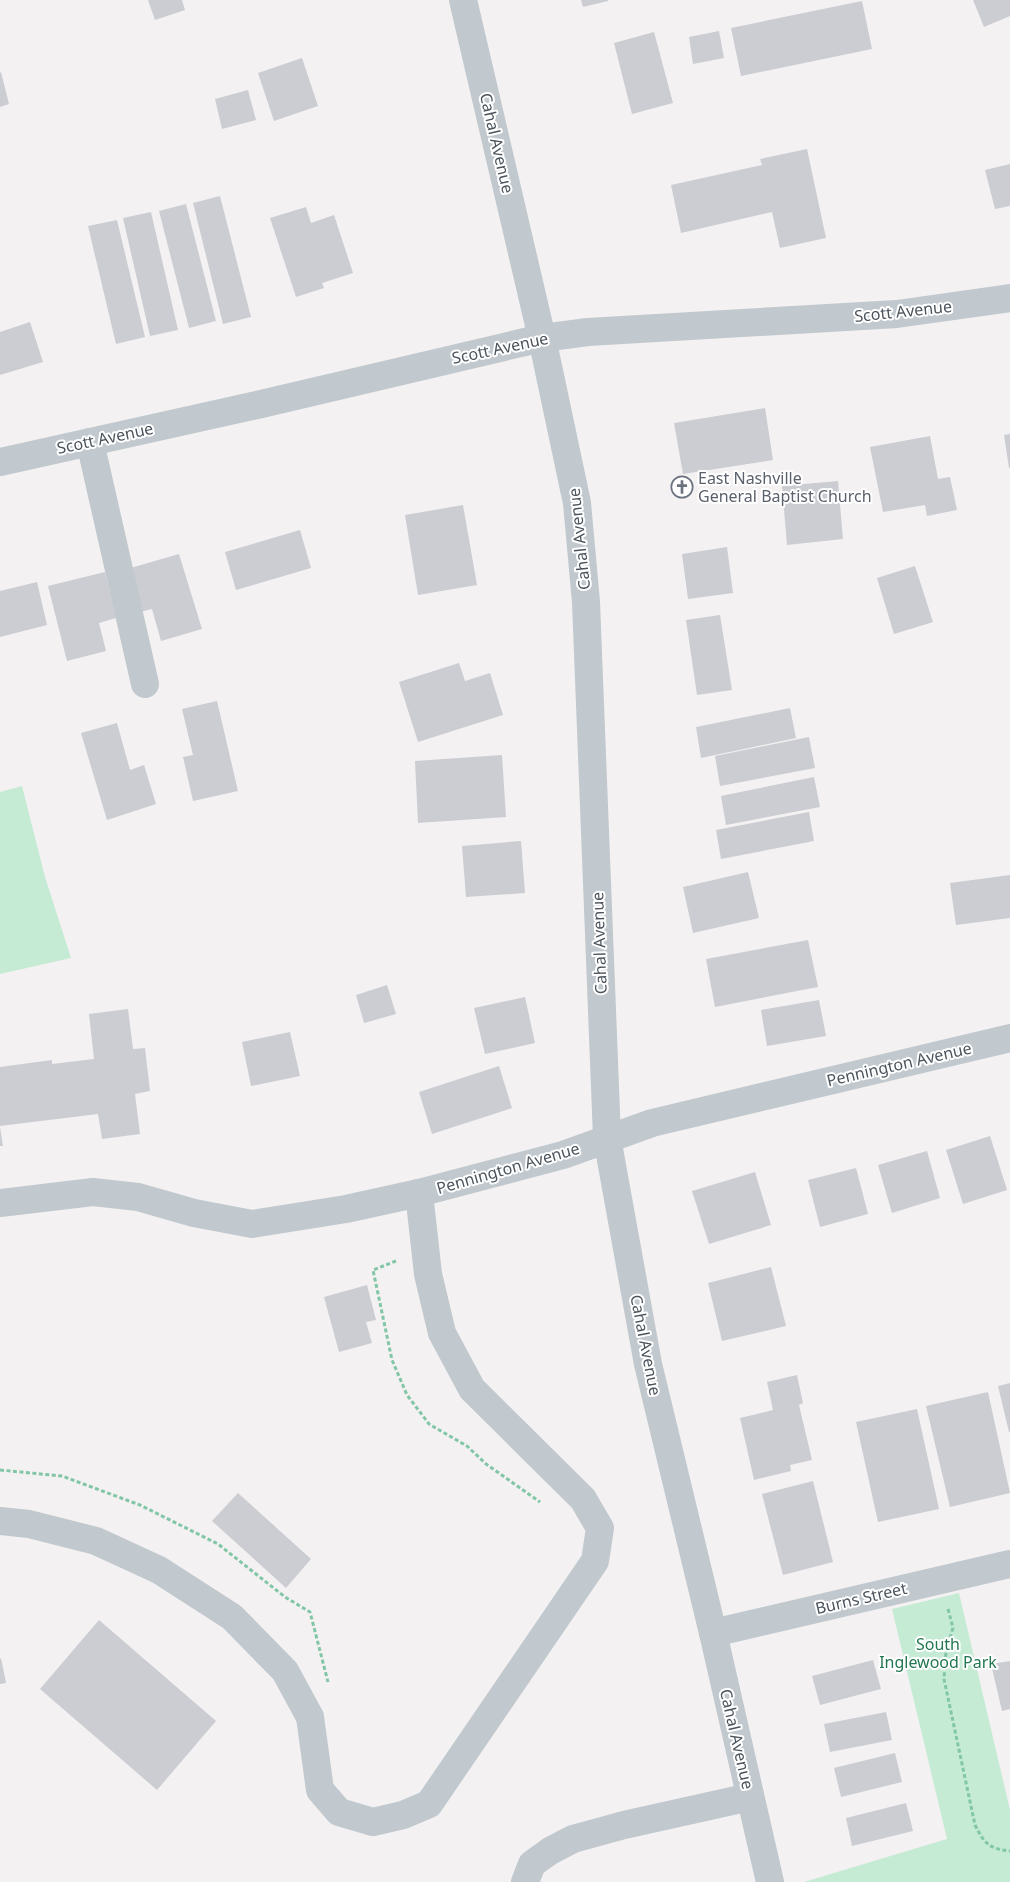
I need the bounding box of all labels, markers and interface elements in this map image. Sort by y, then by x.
street label: Cahal Avenue [475,91,519,195]
street label: Scott Avenue [853,295,953,327]
street label: Scott Avenue [450,327,550,369]
street label: Scott Avenue [55,417,155,459]
place label: East Nashville General Baptist Church [698,467,872,507]
church icon: East Nashville General Baptist Church [670,475,694,499]
street label: Cahal Avenue [563,487,595,591]
street label: Cahal Avenue [586,891,612,995]
street label: Pennington Avenue [824,1037,974,1091]
street label: Pennington Avenue [434,1137,582,1199]
street label: Cahal Avenue [625,1293,667,1397]
street label: Burns Street [813,1577,909,1619]
park label: South Inglewood Park [879,1633,997,1673]
street label: Cahal Avenue [715,1687,759,1791]

